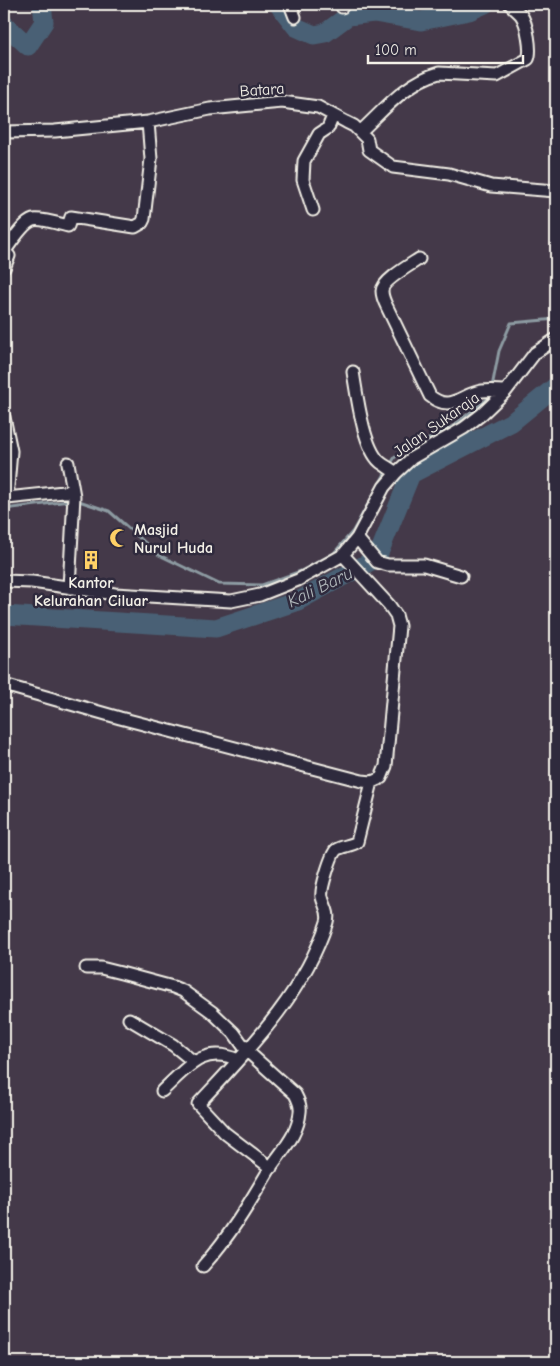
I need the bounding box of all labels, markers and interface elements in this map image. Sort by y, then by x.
scale bar [368,32,522,64]
text: 100 m [375,41,417,59]
street label: Batara [239,79,285,101]
street label: Jalan Sukaraja [390,389,483,461]
place label: Masjid Nurul Huda [134,521,213,557]
mosque icon: Masjid Nurul Huda [108,527,130,549]
building icon: Kantor Kelurahan Ciluar [80,549,102,571]
water label: Kali Baru [284,563,356,612]
place label: Kantor Kelurahan Ciluar [34,574,149,610]

